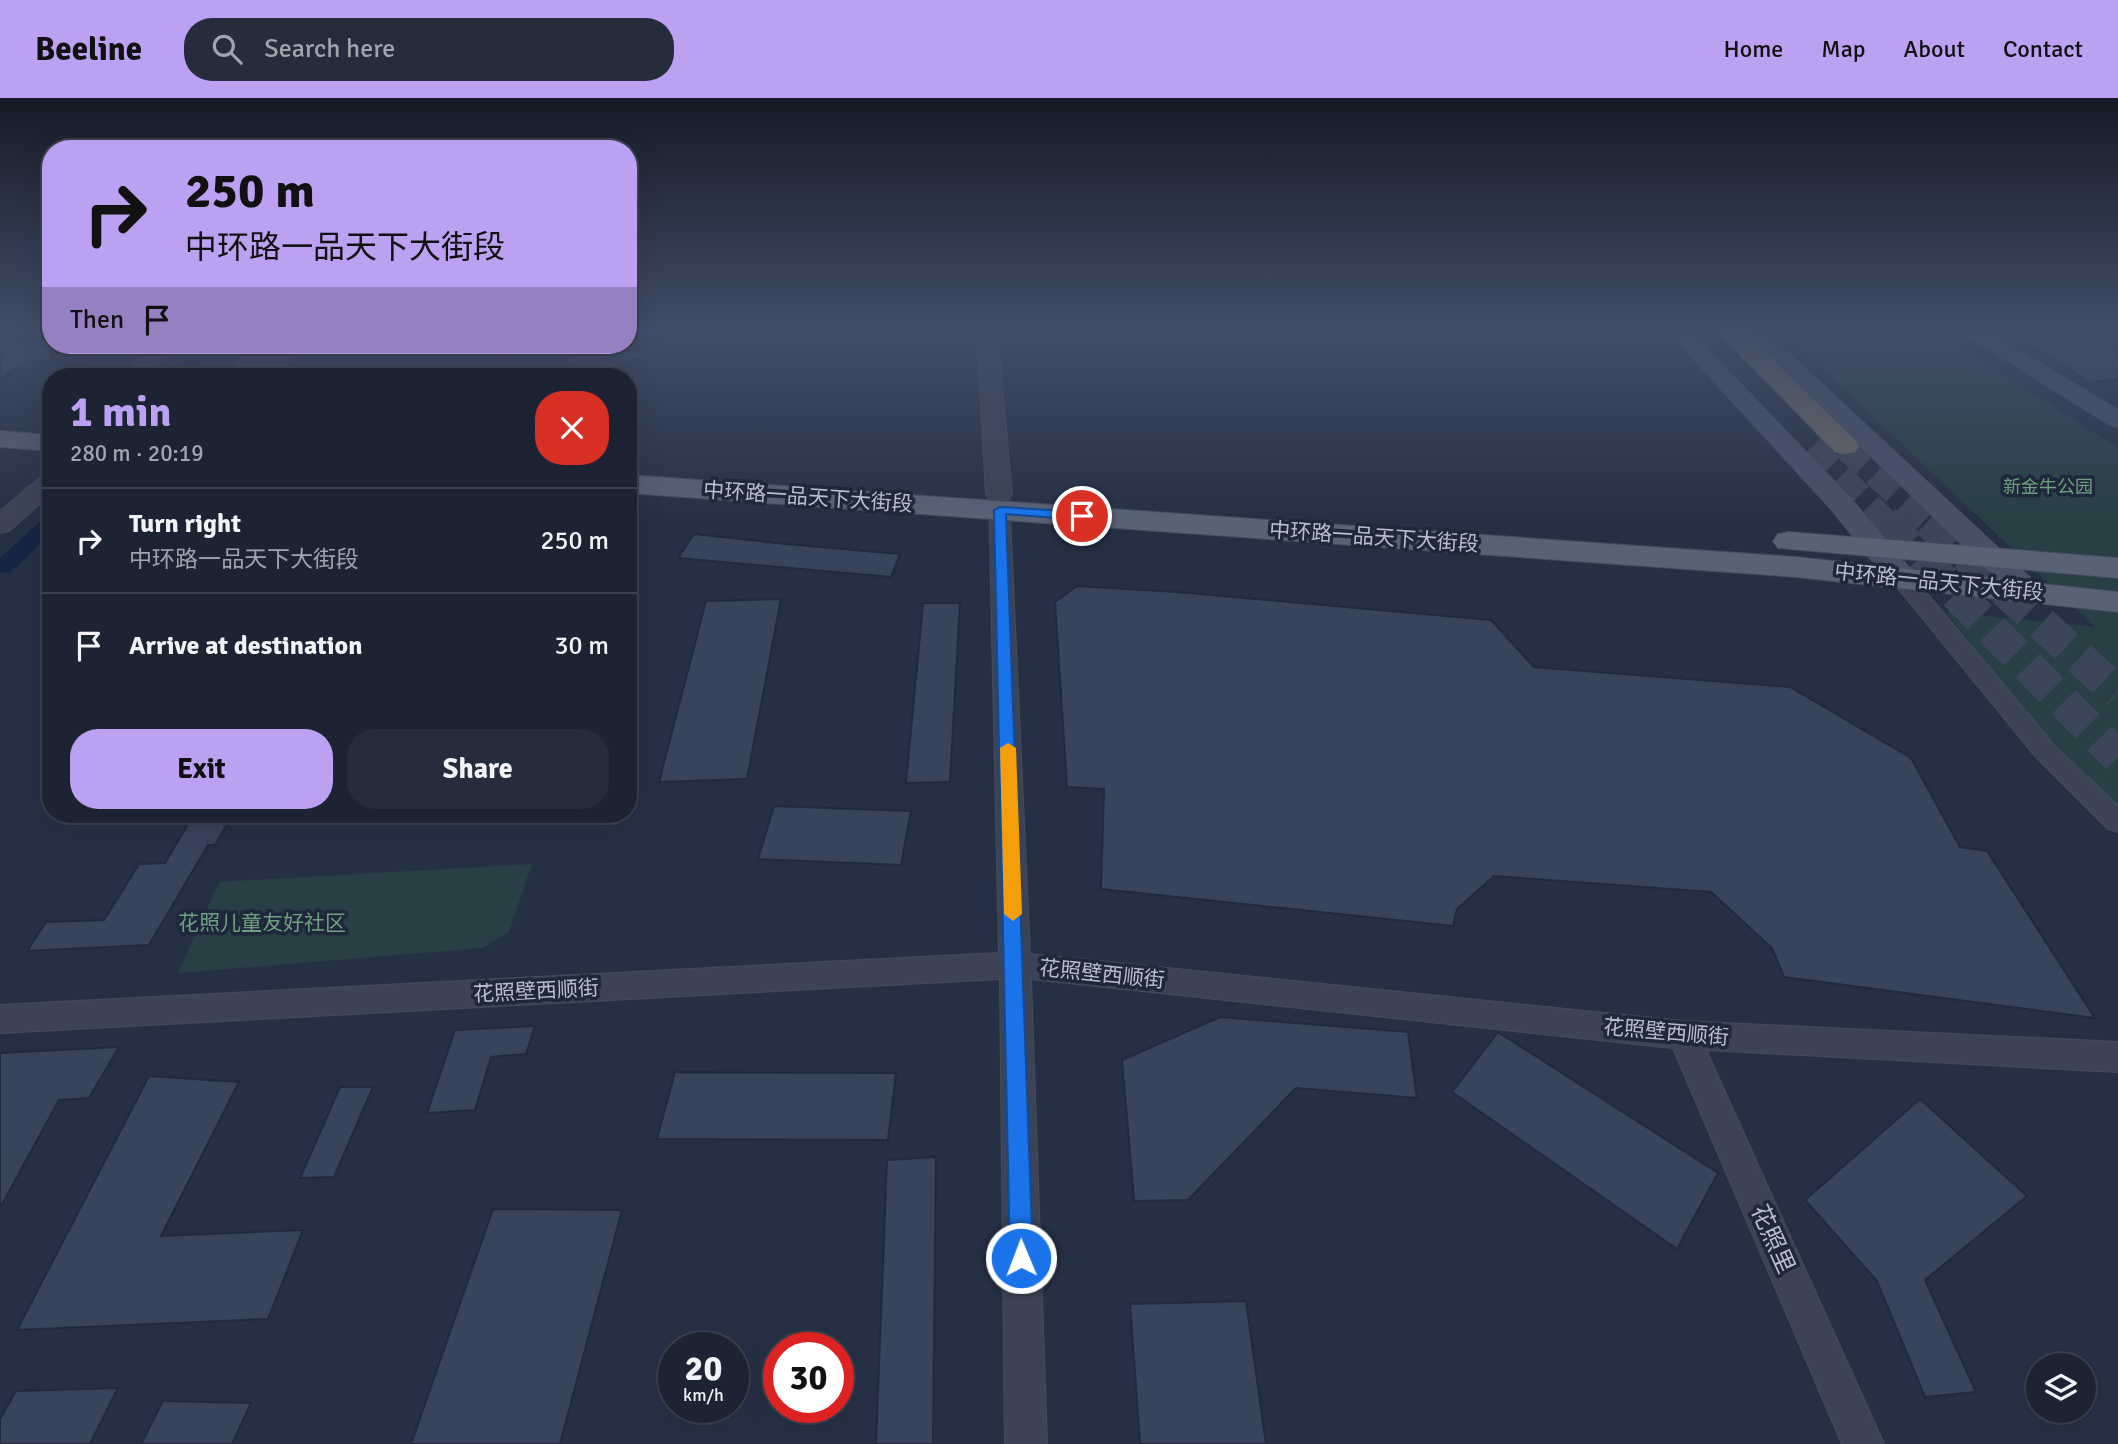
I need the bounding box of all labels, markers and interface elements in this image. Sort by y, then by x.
search box [184,18,674,81]
text: Beeline [35,29,142,70]
icon: search [208,30,246,68]
text: Search here [264,33,395,65]
text: Home [1723,34,1783,64]
text: Map [1821,34,1866,64]
text: About [1904,34,1965,64]
text: Contact [2003,34,2083,64]
text: 250 m [185,161,315,221]
icon: right [70,168,161,259]
text: 中环路一品天下大街段 [185,228,505,267]
icon: arrive [138,301,176,339]
text: Then [70,304,124,336]
text: 1 min [70,387,171,438]
button: close [535,391,609,465]
text: 280 m · 20:19 [70,439,204,468]
park label: 新金牛公园 [2003,476,2093,498]
street label: 中环路一品天下大街段 [702,477,914,517]
pin [1052,486,1112,546]
icon: arrive [1063,497,1101,535]
text: Turn right [129,508,241,540]
street label: 中环路一品天下大街段 [1268,517,1480,557]
icon: right [70,522,108,560]
text: 250 m [540,525,609,557]
text: 中环路一品天下大街段 [129,545,359,574]
street label: 中环路一品天下大街段 [1833,558,2045,606]
icon: arrive [70,627,108,665]
text: Arrive at destination [129,630,362,662]
text: 30 m [554,630,609,662]
button: Exit [70,729,333,809]
button: Share [347,729,609,809]
park label: 花照儿童友好社区 [178,910,346,936]
street label: 花照壁西顺街 [1038,954,1166,994]
street label: 花照壁西顺街 [472,975,600,1007]
street label: 花照壁西顺街 [1602,1014,1730,1050]
street label: 花照里 [1745,1200,1801,1278]
position arrow [984,1221,1058,1295]
speed limit sign: 30 [763,1332,854,1423]
text: 20 [685,1347,722,1390]
map controls [2026,1353,2096,1423]
button: layers [2026,1353,2096,1423]
text: km/h [683,1384,724,1406]

